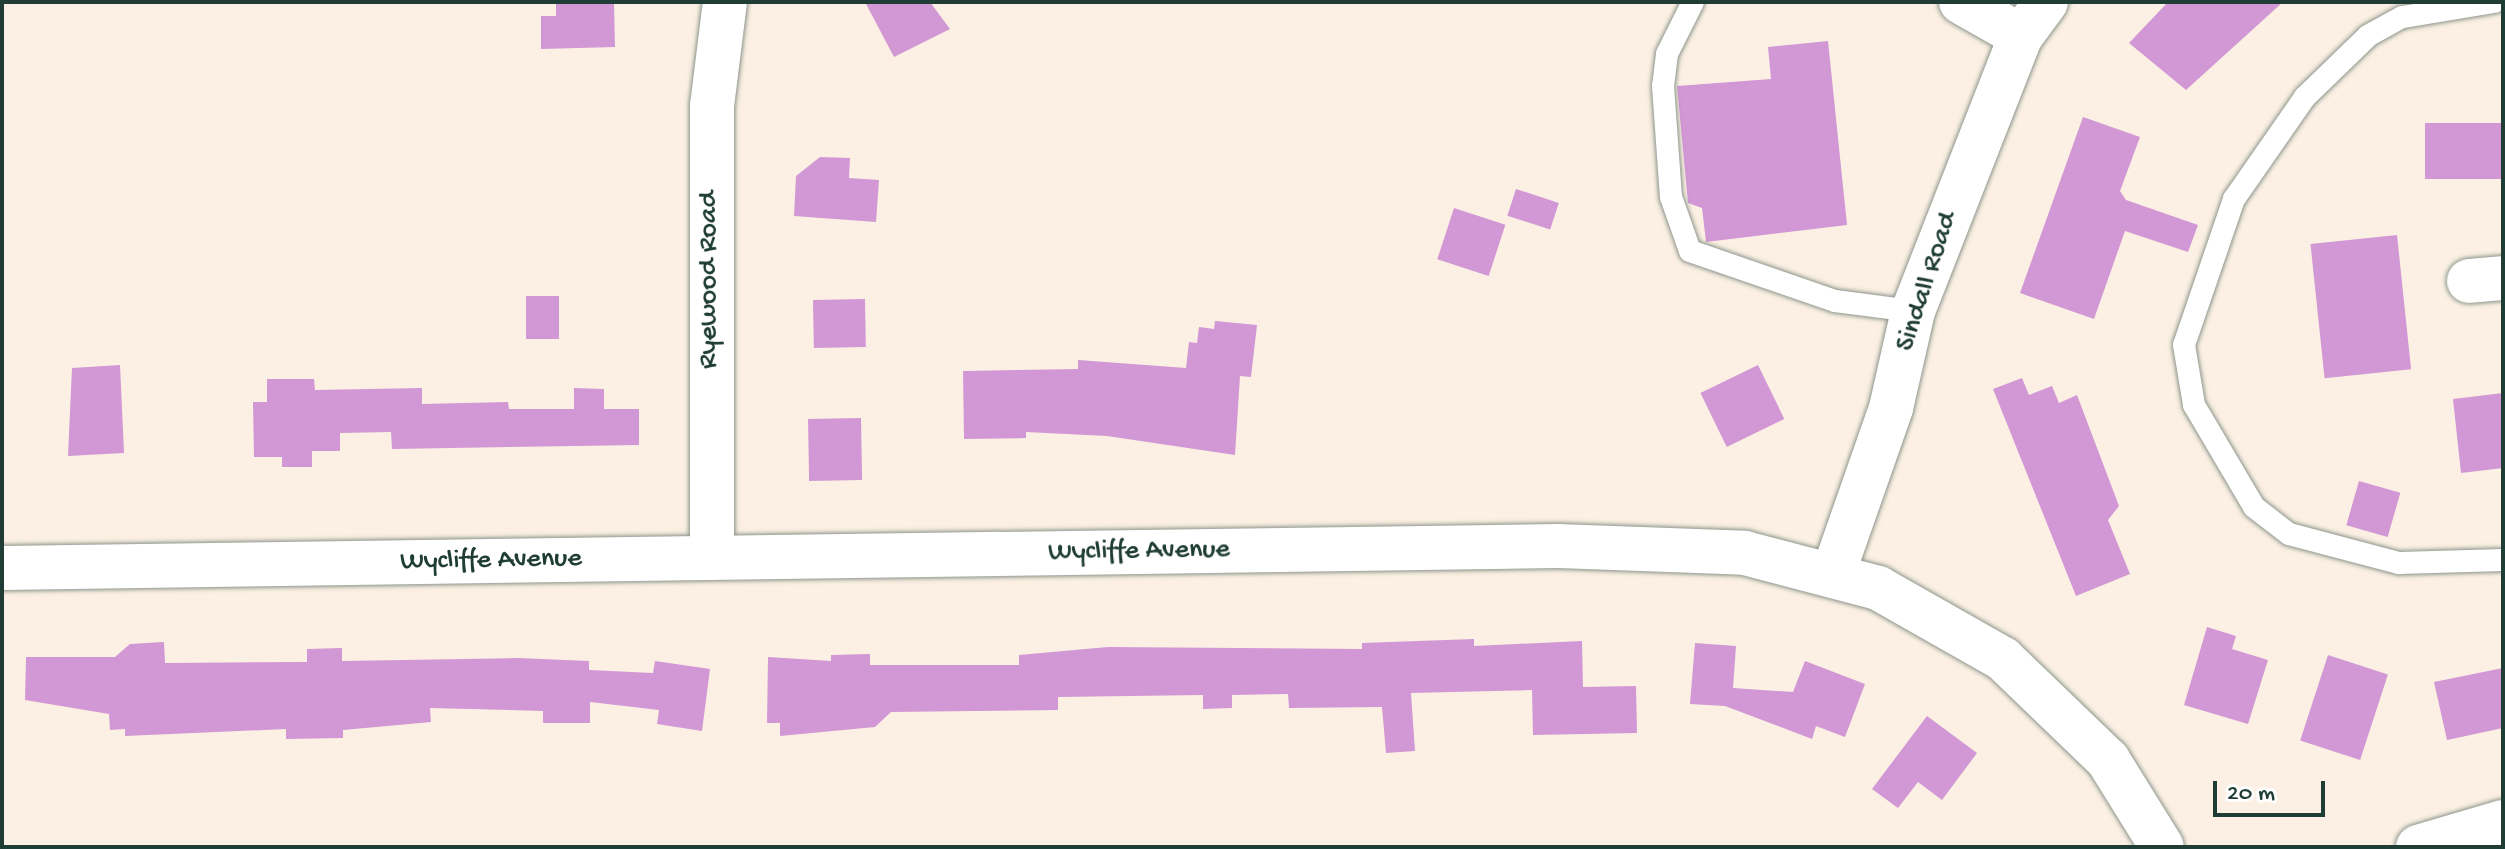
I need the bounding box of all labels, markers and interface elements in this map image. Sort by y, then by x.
street label: Ryewood Road [693,191,727,369]
street label: Sindall Road [1890,208,1966,356]
street label: Wycliffe Avenue [1048,534,1230,570]
street label: Wycliffe Avenue [400,543,582,579]
scale bar [2217,765,2329,815]
text: 20 m [2227,780,2275,809]

